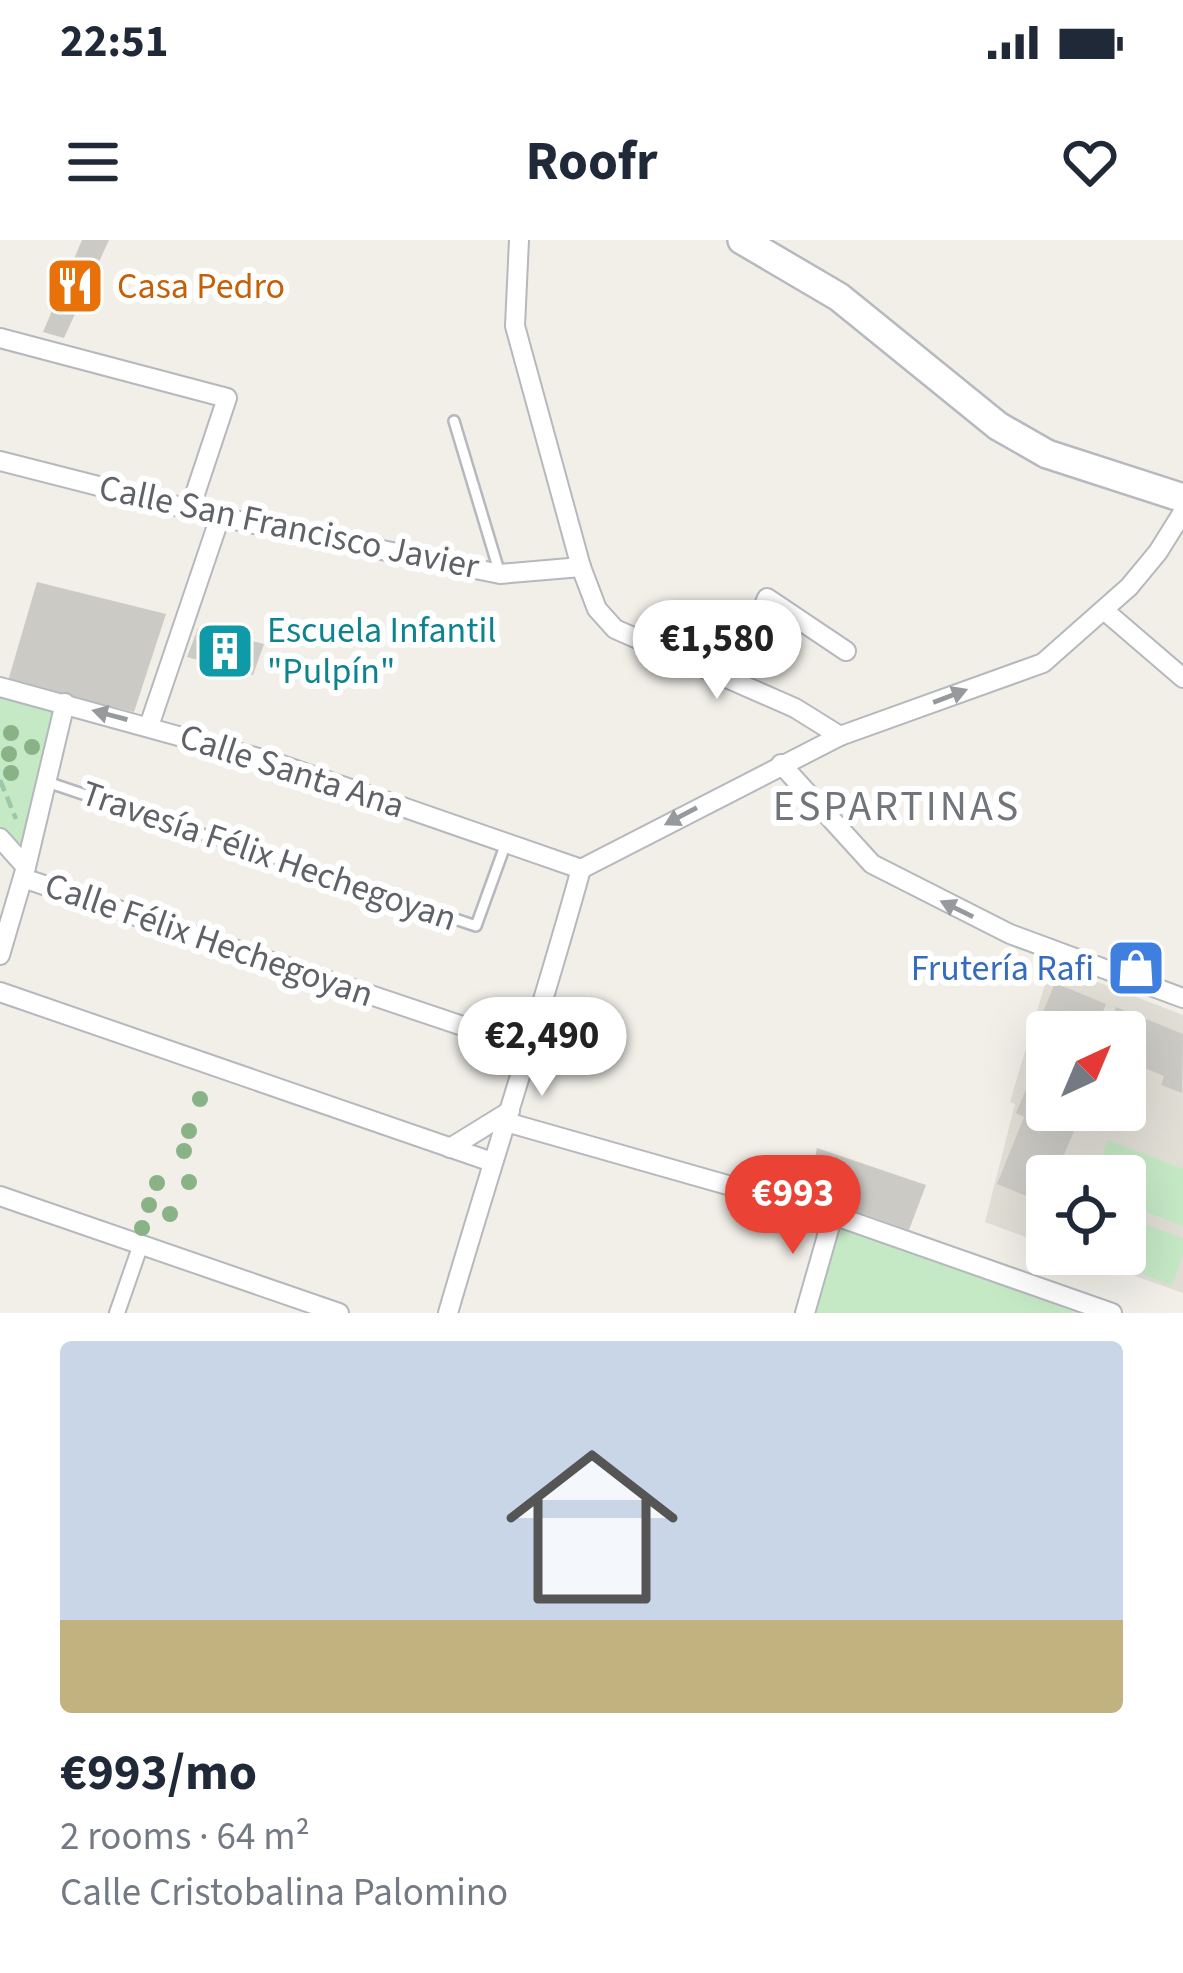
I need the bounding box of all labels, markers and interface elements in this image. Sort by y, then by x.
text: 22:51 [60,10,169,74]
text: Roofr [525,124,658,201]
icon: menu [60,129,126,195]
icon: heart [1057,129,1123,195]
restaurant icon: Casa Pedro [44,255,106,317]
place label: Casa Pedro [117,261,285,312]
street label: Calle San Francisco Javier [94,462,484,592]
pin: €1,580 [619,600,815,702]
place label: Escuela Infantil "Pulpín" [267,605,496,697]
text: €1,580 [660,611,774,667]
building icon: Escuela Infantil "Pulpín" [194,620,256,682]
one-way arrow [933,685,969,704]
one-way arrow [92,705,129,724]
street label: Calle Santa Ana [173,711,411,831]
street label: Travesía Félix Hechegoyan [75,768,463,944]
district label: ESPARTINAS [773,777,1021,837]
one-way arrow [663,806,698,826]
street label: Calle Félix Hechegoyan [38,860,380,1020]
one-way arrow [940,899,974,919]
shop icon: Frutería Rafi [1105,937,1167,999]
place label: Frutería Rafi [911,943,1094,994]
pin: €2,490 [444,997,640,1099]
text: €2,490 [485,1008,599,1064]
north arrow [1026,1011,1146,1131]
map controls [1026,1011,1146,1275]
pin: €993 [722,1155,864,1257]
button: locate [1026,1155,1146,1275]
text: €993 [752,1166,834,1222]
icon: home [484,1419,700,1635]
text: €993/mo [60,1737,257,1809]
text: 2 rooms · 64 m² [60,1809,310,1865]
text: Calle Cristobalina Palomino [60,1865,508,1921]

